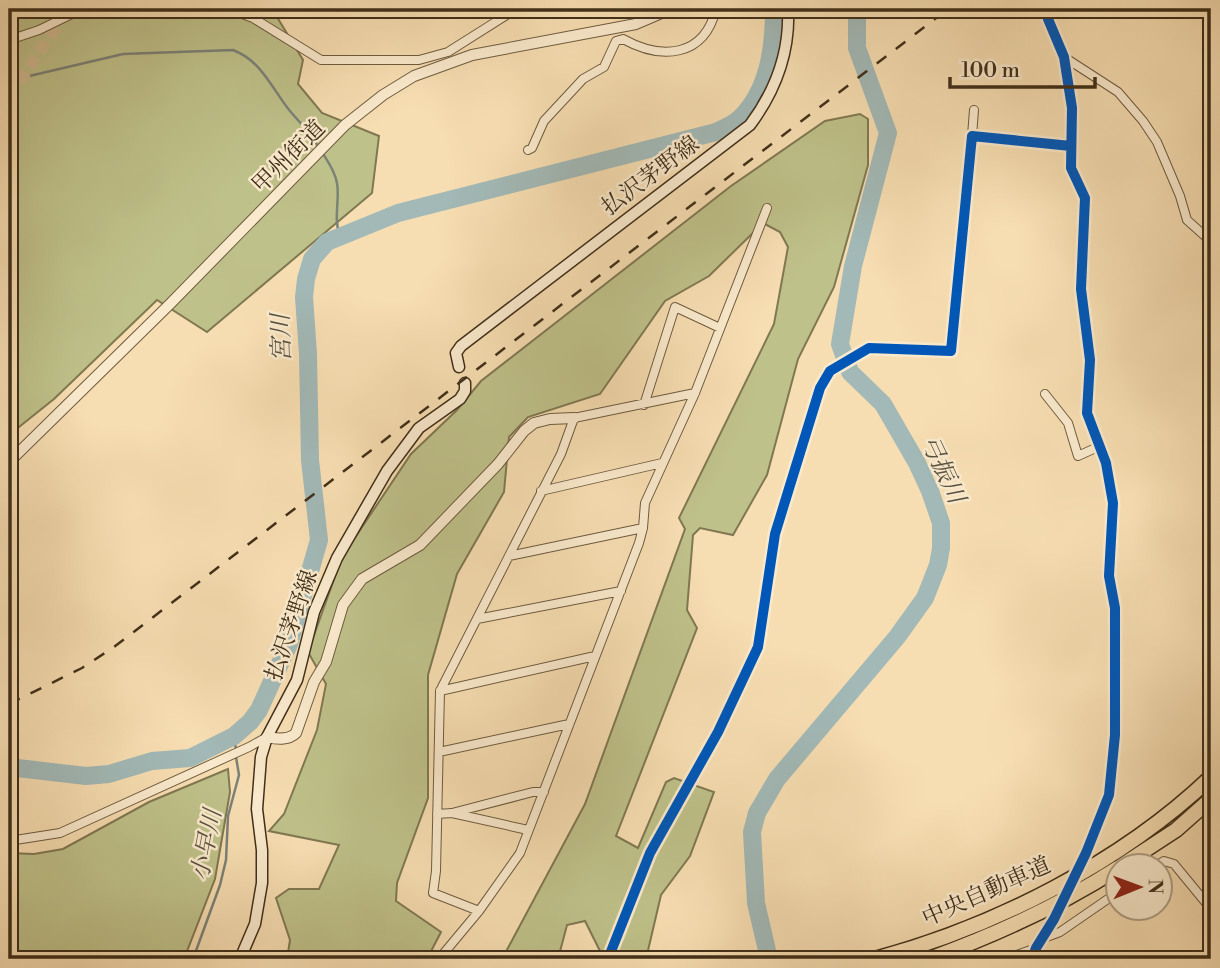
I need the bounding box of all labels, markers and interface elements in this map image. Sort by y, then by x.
scale bar [950,46,1096,90]
text: 100 m [961,58,1020,84]
street label: 甲州街道 [246,114,331,199]
street label: 払沢茅野線 [596,130,705,222]
water label: 宮川 [266,310,298,362]
water label: 弓振川 [913,430,972,511]
street label: 払沢茅野線 [260,566,324,684]
water label: 小早川 [185,804,229,883]
street label: 中央自動車道 [918,851,1055,933]
north arrow [1104,852,1174,922]
text: N [1143,879,1167,894]

